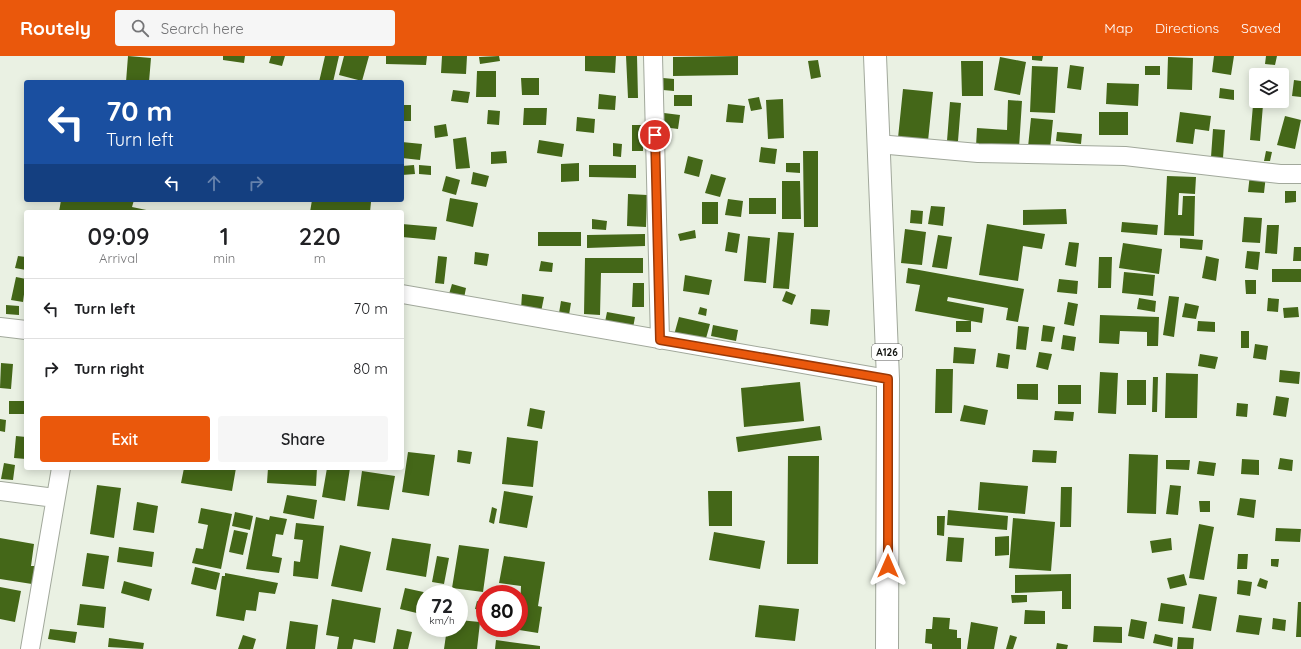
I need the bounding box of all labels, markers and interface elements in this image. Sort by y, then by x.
search box [115,10,395,46]
text: Routely [20,16,91,40]
icon: search [129,17,151,39]
text: Search here [161,19,244,38]
text: Map [1104,19,1133,37]
text: Directions [1155,19,1219,37]
text: Saved [1241,19,1281,37]
map controls [1249,68,1289,108]
button: layers [1249,68,1289,108]
text: 70 m [106,93,172,128]
icon: left [40,96,92,148]
pin [638,118,672,152]
icon: arrive [644,124,666,146]
text: Turn left [106,128,174,151]
icon: left [161,172,183,194]
icon: ahead [203,172,225,194]
icon: right [245,172,267,194]
text: 09:09 [88,221,150,251]
text: 1 [220,221,229,251]
text: 220 [299,221,341,251]
text: Arrival [99,250,138,266]
text: min [213,250,235,266]
text: m [314,250,326,266]
icon: left [40,298,62,320]
text: Turn left [74,299,136,318]
text: 70 m [354,299,388,318]
road number: A126 [872,344,902,360]
icon: right [40,358,62,380]
text: Turn right [74,359,145,378]
text: 80 m [353,359,388,378]
button: Exit [40,416,210,462]
button: Share [218,416,388,462]
position arrow [867,545,909,587]
speed limit sign: 80 [476,585,528,637]
text: 72 [431,593,453,618]
text: km/h [429,614,455,627]

